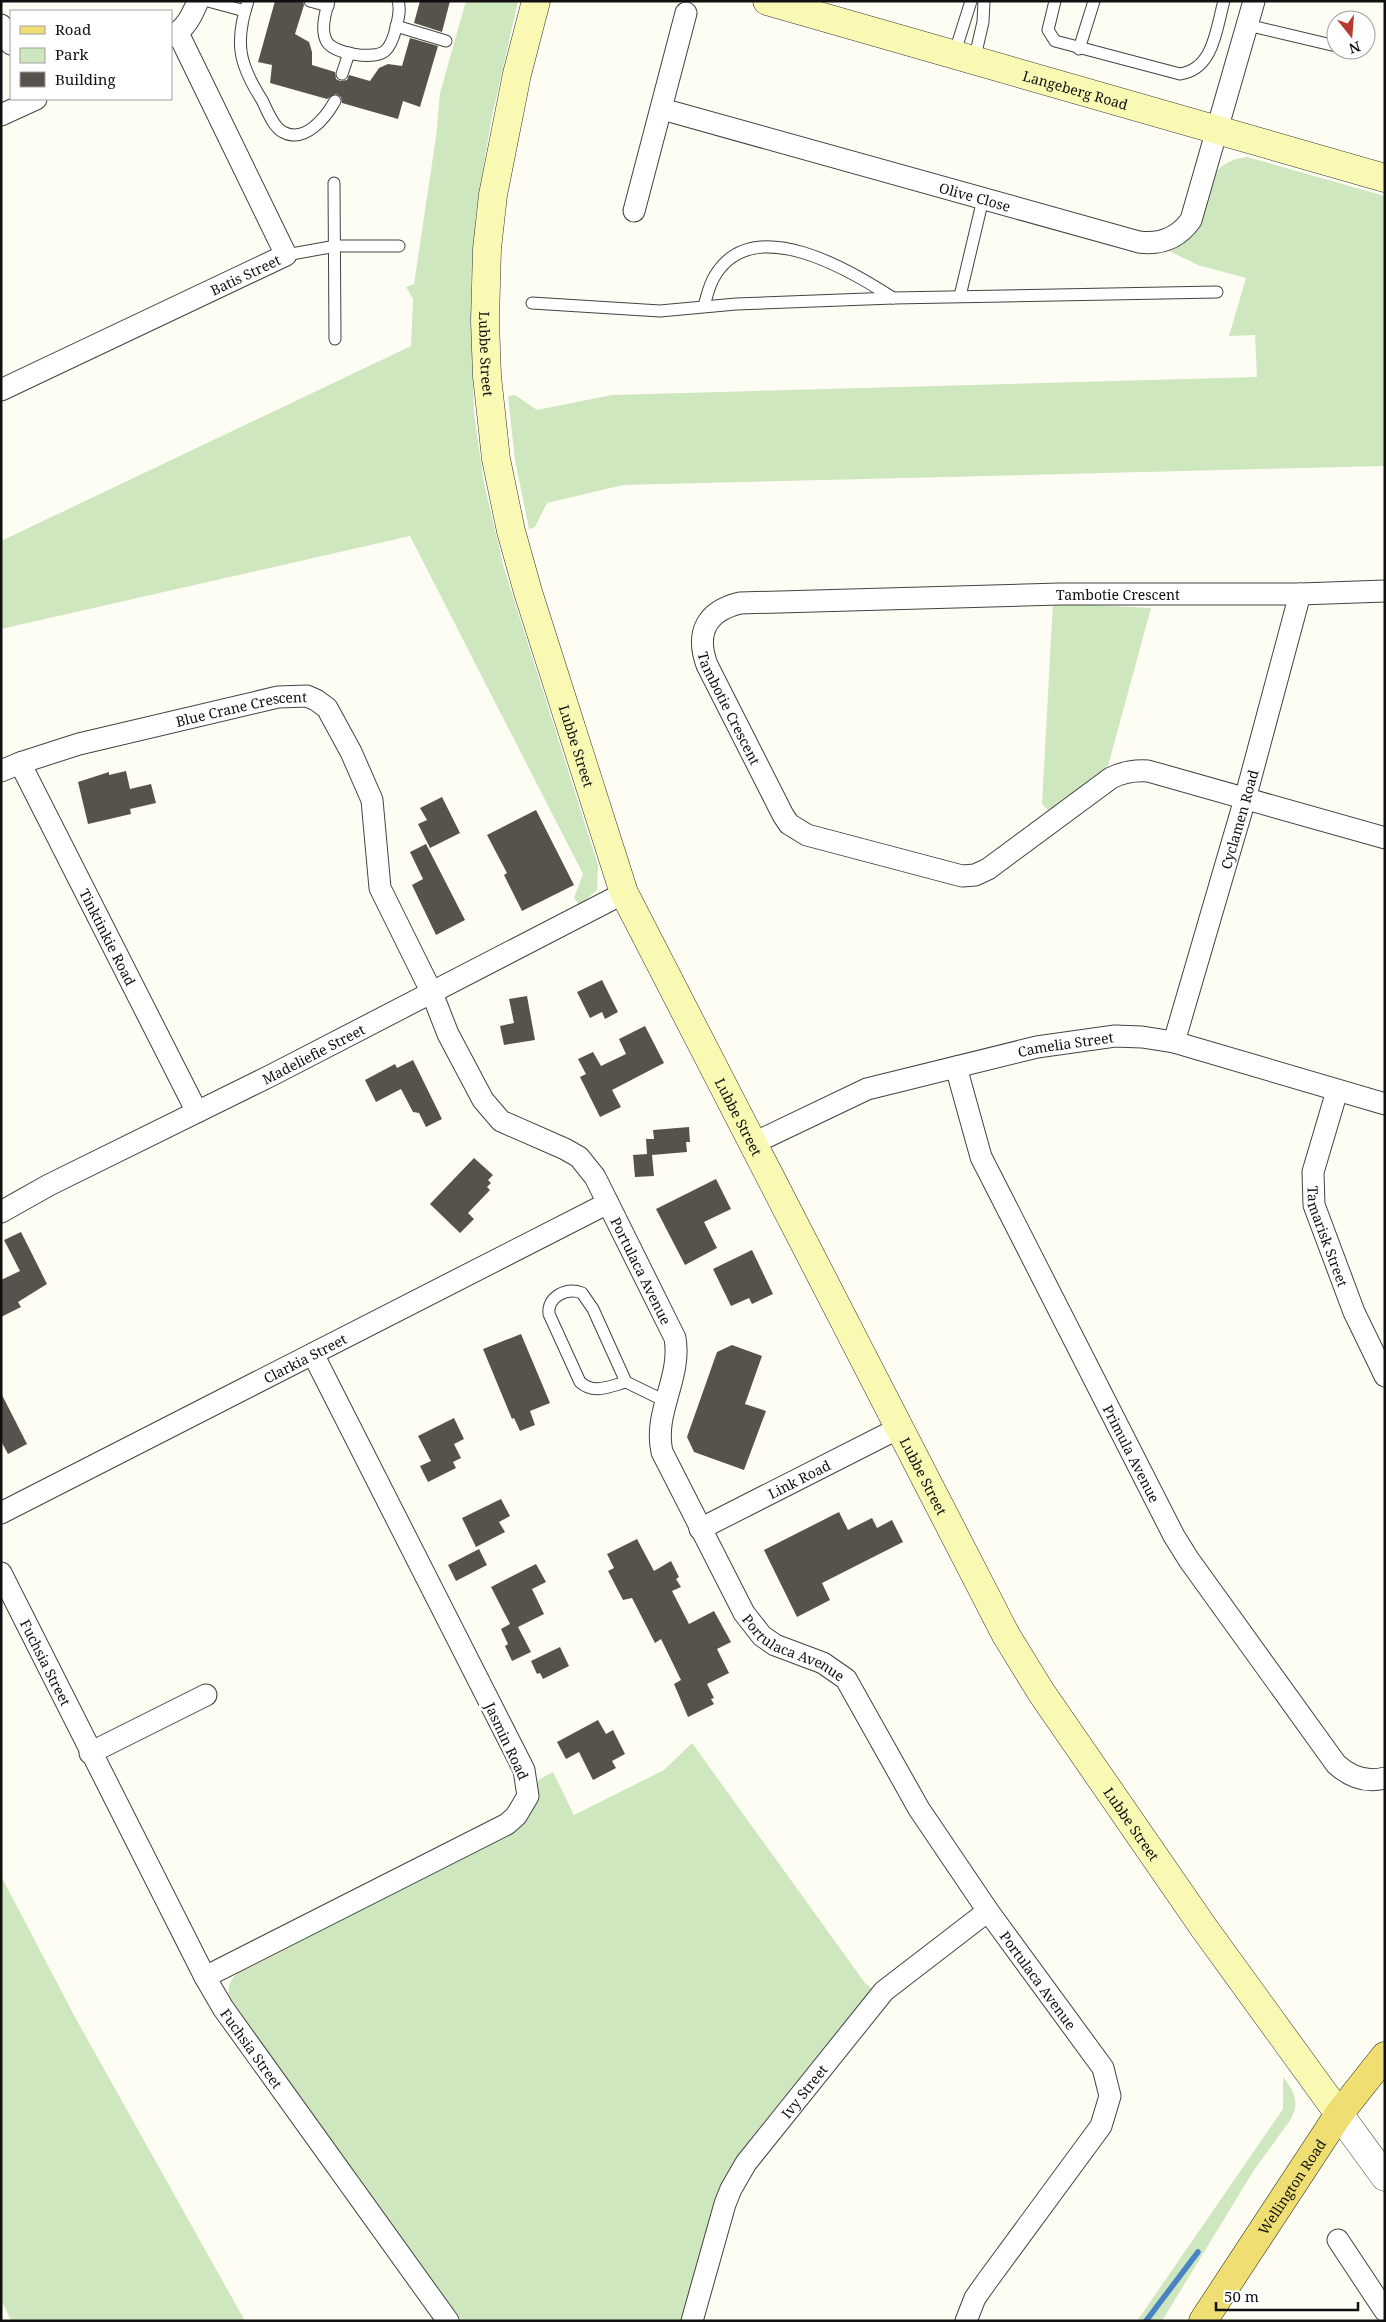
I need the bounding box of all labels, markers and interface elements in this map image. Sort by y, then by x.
legend [10,10,172,100]
north arrow [1326,10,1376,60]
text: Road [55,19,91,39]
text: N [1347,37,1363,59]
text: Park [55,44,89,64]
street label: Langeberg Road [1021,65,1131,114]
text: Building [55,69,116,89]
street label: Olive Close [937,177,1013,215]
street label: Batis Street [207,250,283,299]
street label: Lubbe Street [475,311,499,397]
street label: Tambotie Crescent [1056,585,1180,604]
street label: Tambotie Crescent [694,650,765,768]
street label: Blue Crane Crescent [174,687,307,730]
street label: Lubbe Street [555,702,599,789]
street label: Cyclamen Road [1216,767,1262,871]
street label: Tinktinkie Road [76,885,141,989]
street label: Madeliefie Street [259,1019,368,1088]
street label: Camelia Street [1016,1027,1115,1061]
street label: Lubbe Street [711,1074,767,1159]
street label: Tamarisk Street [1304,1185,1353,1289]
street label: Portulaca Avenue [607,1214,676,1327]
street label: Clarkia Street [260,1329,349,1387]
street label: Primula Avenue [1099,1401,1165,1506]
street label: Lubbe Street [896,1434,952,1518]
street label: Link Road [764,1455,834,1503]
street label: Portulaca Avenue [739,1610,849,1685]
street label: Fuchsia Street [16,1616,76,1709]
street label: Jasmin Road [480,1698,533,1783]
street label: Lubbe Street [1100,1783,1164,1864]
street label: Portulaca Avenue [996,1927,1081,2033]
street label: Fuchsia Street [217,2004,287,2092]
street label: Ivy Street [776,2060,831,2122]
street label: Wellington Road [1253,2135,1330,2238]
scale bar [1216,2280,1358,2312]
text: 50 m [1224,2286,1259,2306]

